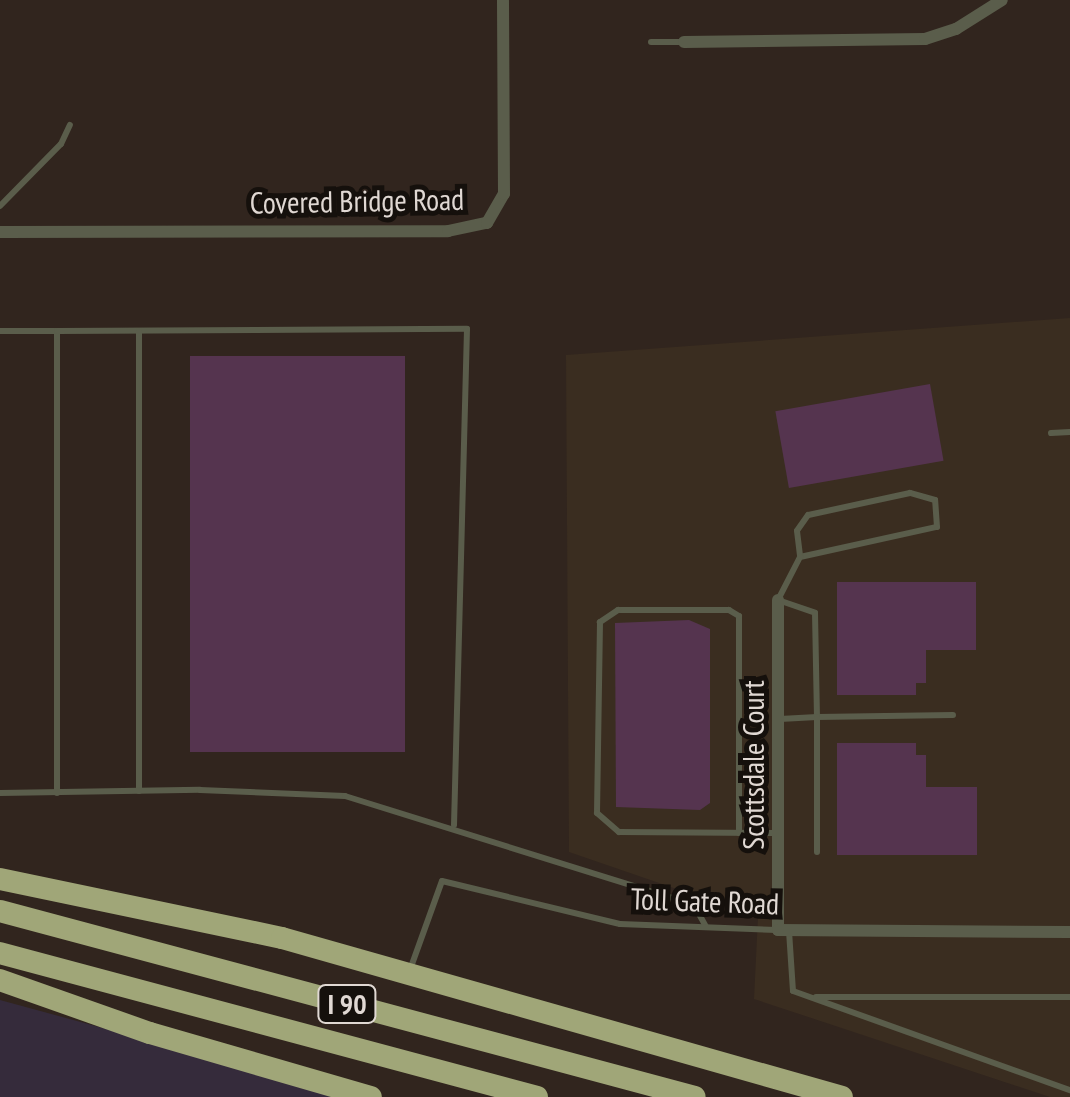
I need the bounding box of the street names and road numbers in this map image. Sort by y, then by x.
street label: Covered Bridge Road [250,181,464,221]
street label: Scottsdale Court [735,680,771,850]
street label: Toll Gate Road [630,880,780,922]
road number: I 90 [317,981,377,1027]

